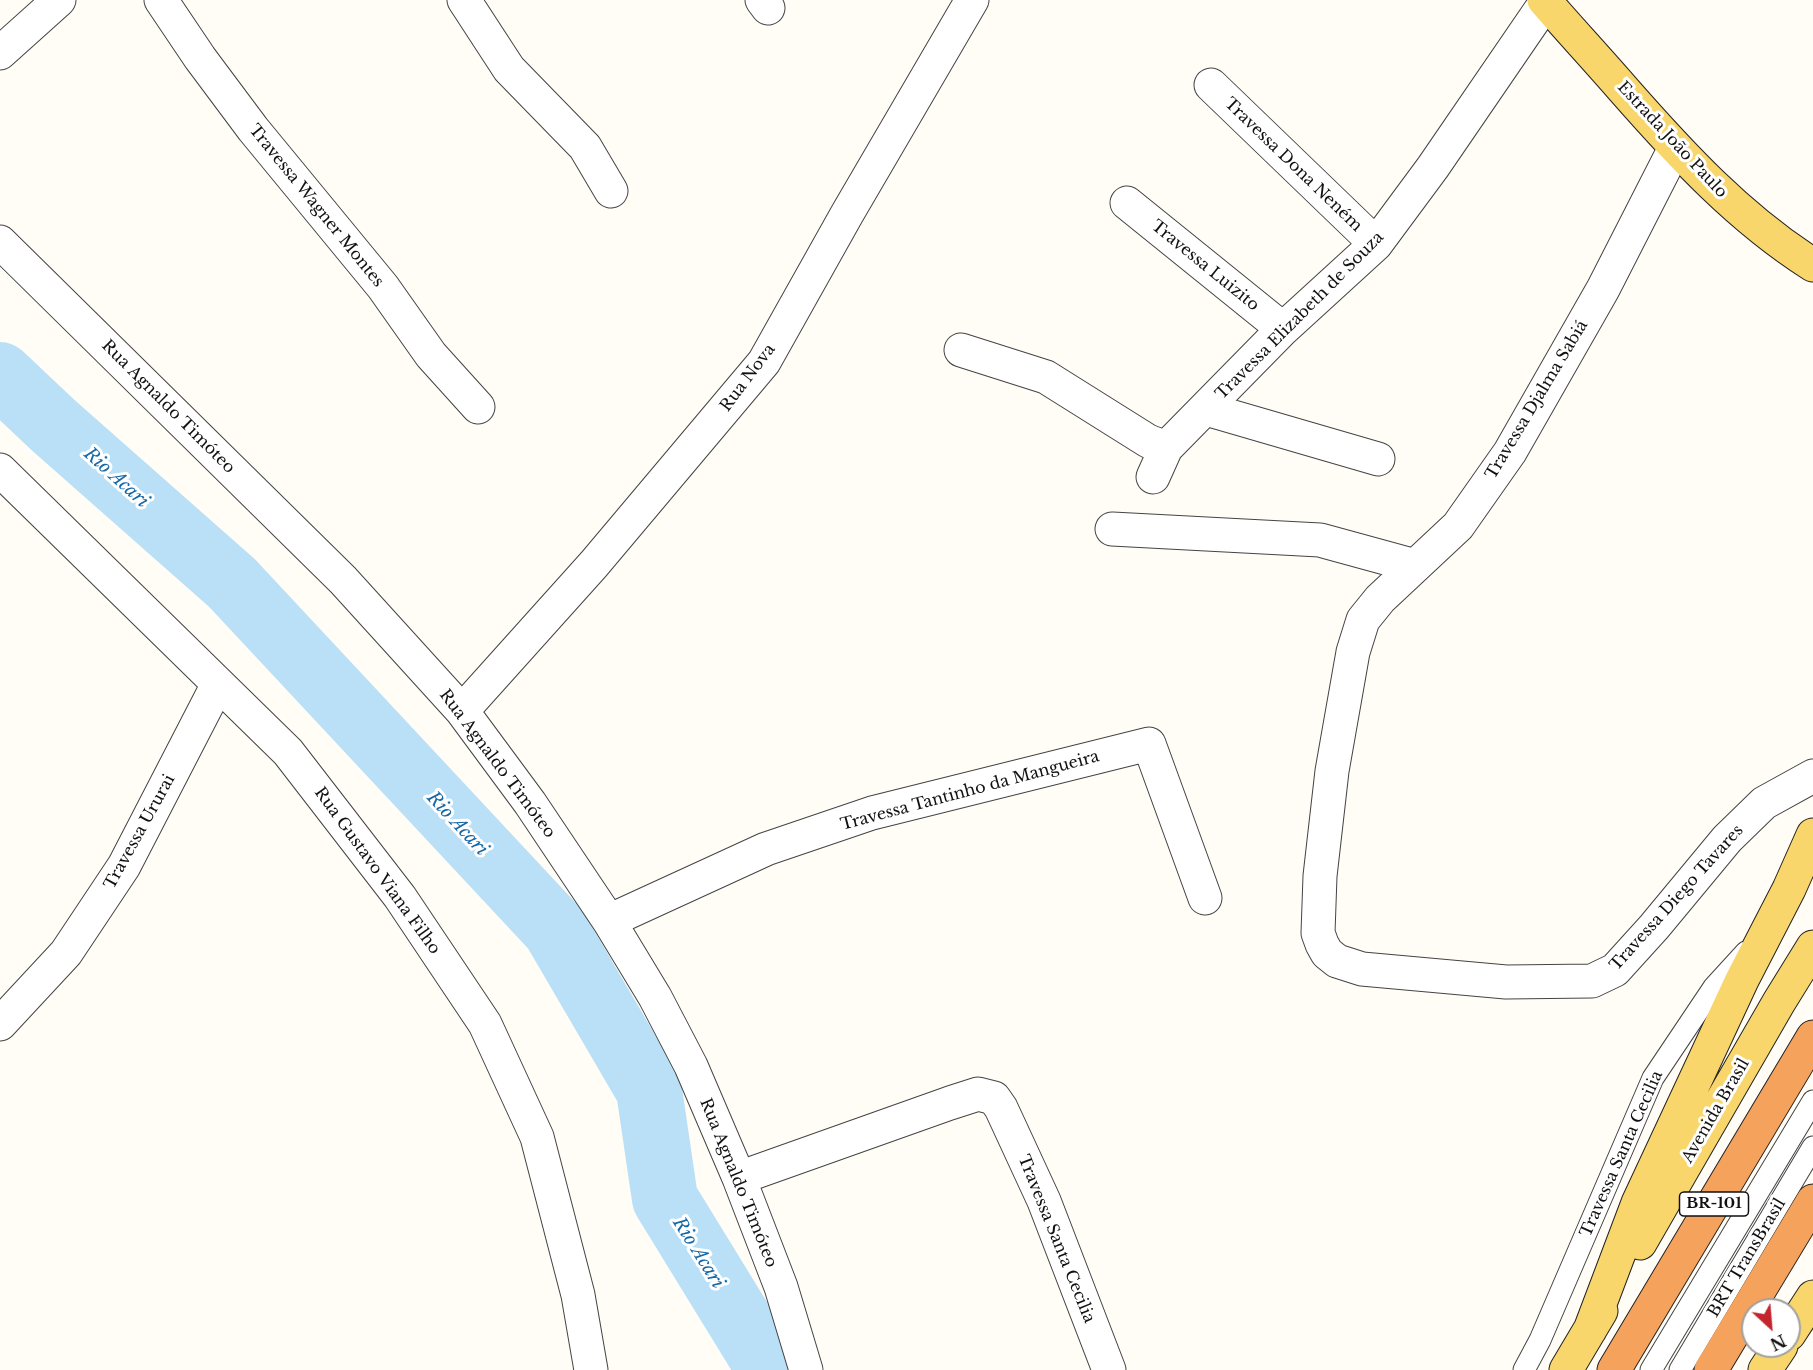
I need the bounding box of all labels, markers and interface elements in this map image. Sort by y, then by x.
street label: Estrada João Paulo [1613,78,1731,202]
street label: Travessa Dona Neném [1220,94,1366,236]
street label: Travessa Wagner Montes [244,121,388,291]
street label: Travessa Luizito [1147,217,1263,315]
street label: Travessa Elizabeth de Souza [1212,228,1388,404]
street label: Travessa Djalma Sabiá [1482,317,1592,483]
street label: Rua Agnaldo Timóteo [97,336,239,478]
street label: Rua Nova [716,341,780,415]
water label: Rio Acari [79,443,153,513]
street label: Rua Agnaldo Timóteo [435,686,559,842]
street label: Travessa Tantinho da Mangueira [839,747,1101,835]
street label: Travessa Ururai [101,771,179,893]
street label: Rua Gustavo Viana Filho [310,784,444,958]
water label: Rio Acari [422,788,492,860]
street label: Travessa Diego Tavares [1606,821,1748,975]
street label: Avenida Brasil [1678,1055,1754,1167]
street label: Travessa Santa Cecilia [1577,1068,1667,1240]
street label: Rua Agnaldo Timóteo [695,1096,781,1270]
street label: Travessa Santa Cecilia [1013,1152,1099,1326]
road number: BR-101 [1680,1192,1748,1216]
street label: BRT TransBrasil [1704,1195,1790,1321]
water label: Rio Acari [668,1214,728,1292]
north arrow [1741,1298,1801,1358]
text: N [1767,1330,1789,1355]

